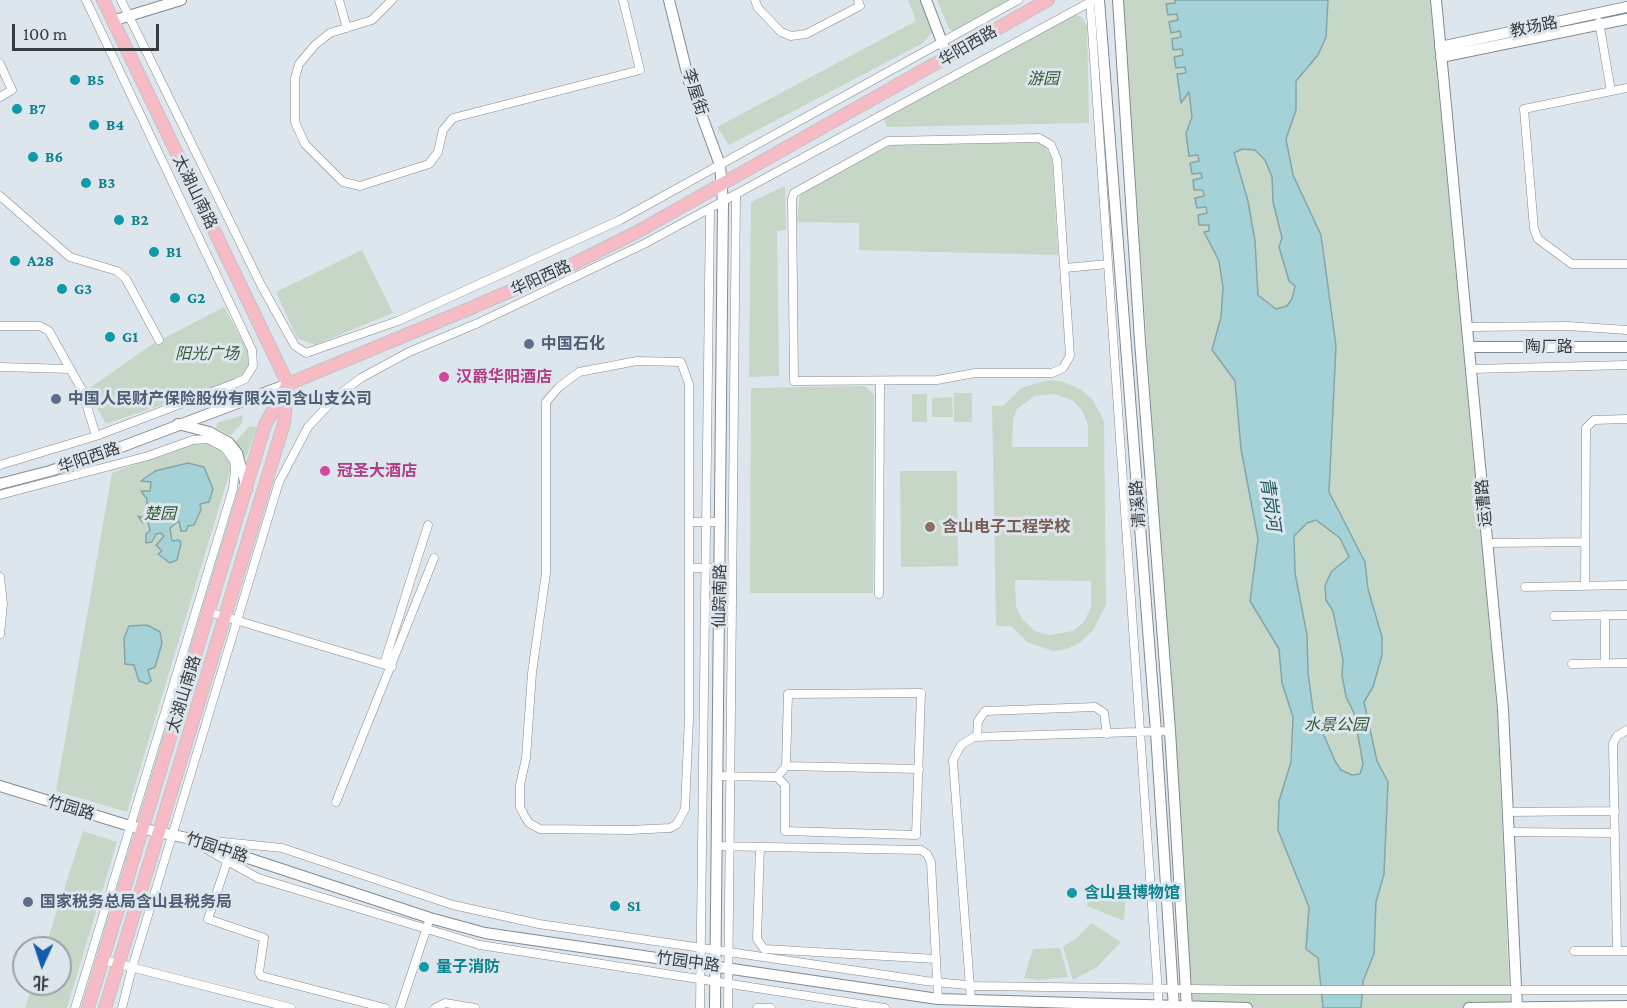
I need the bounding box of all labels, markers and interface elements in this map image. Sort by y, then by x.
scale bar [15,12,162,50]
street label: 教场路 [1509,13,1559,41]
street label: 华阳西路 [935,22,1001,70]
text: 100 m [23,24,67,44]
street label: 李屋街 [678,66,712,118]
park label: 游园 [1027,69,1059,89]
place label: B5 [87,70,104,90]
marker: B5 [68,73,82,87]
place label: B7 [29,99,46,119]
marker: B7 [10,102,24,116]
place label: B4 [106,115,124,135]
marker: B4 [87,118,101,132]
place label: B6 [45,147,63,167]
marker: B6 [26,150,40,164]
street label: 太湖山南路 [169,152,221,232]
place label: B3 [98,173,115,193]
marker: B3 [79,176,93,190]
place label: B2 [131,210,149,230]
marker: B2 [112,213,126,227]
place label: B1 [166,242,181,262]
marker: B1 [147,245,161,259]
place label: A28 [27,251,54,271]
marker: A28 [8,254,22,268]
street label: 华阳西路 [508,256,574,300]
place label: G3 [74,279,92,299]
marker: G3 [55,282,69,296]
place label: G2 [187,288,205,308]
marker: G2 [168,291,182,305]
place label: G1 [122,327,138,347]
marker: G1 [103,330,117,344]
place label: 中国石化 [541,334,605,354]
marker: 中国石化 [522,337,536,351]
street label: 陶厂路 [1525,337,1573,357]
park label: 阳光广场 [175,344,239,364]
place label: 汉爵华阳酒店 [456,367,552,387]
marker: 汉爵华阳酒店 [437,370,451,384]
place label: 中国人民财产保险股份有限公司含山支公司 [68,389,372,409]
marker: 中国人民财产保险股份有限公司含山支公司 [49,392,63,406]
street label: 华阳西路 [56,439,122,477]
place label: 冠圣大酒店 [337,461,417,481]
marker: 冠圣大酒店 [318,464,332,478]
water label: 青岗河 [1256,476,1284,532]
street label: 运漕路 [1472,478,1496,528]
street label: 清溪路 [1127,479,1149,529]
park label: 楚园 [144,504,176,524]
place label: 含山电子工程学校 [942,517,1070,537]
marker: 含山电子工程学校 [923,520,937,534]
street label: 仙踪南路 [710,564,730,628]
street label: 太湖山南路 [163,653,205,735]
park label: 水景公园 [1304,715,1368,735]
street label: 竹园路 [45,792,97,824]
street label: 竹园中路 [184,829,250,867]
place label: 含山县博物馆 [1084,883,1180,903]
marker: 含山县博物馆 [1065,886,1079,900]
place label: 国家税务总局含山县税务局 [40,892,232,912]
marker: 国家税务总局含山县税务局 [21,895,35,909]
place label: S1 [627,896,641,916]
marker: S1 [608,899,622,913]
north arrow [12,936,72,996]
street label: 竹园中路 [655,948,721,976]
place label: 量子消防 [436,957,500,977]
marker: 量子消防 [417,960,431,974]
text: 北 [33,974,50,991]

